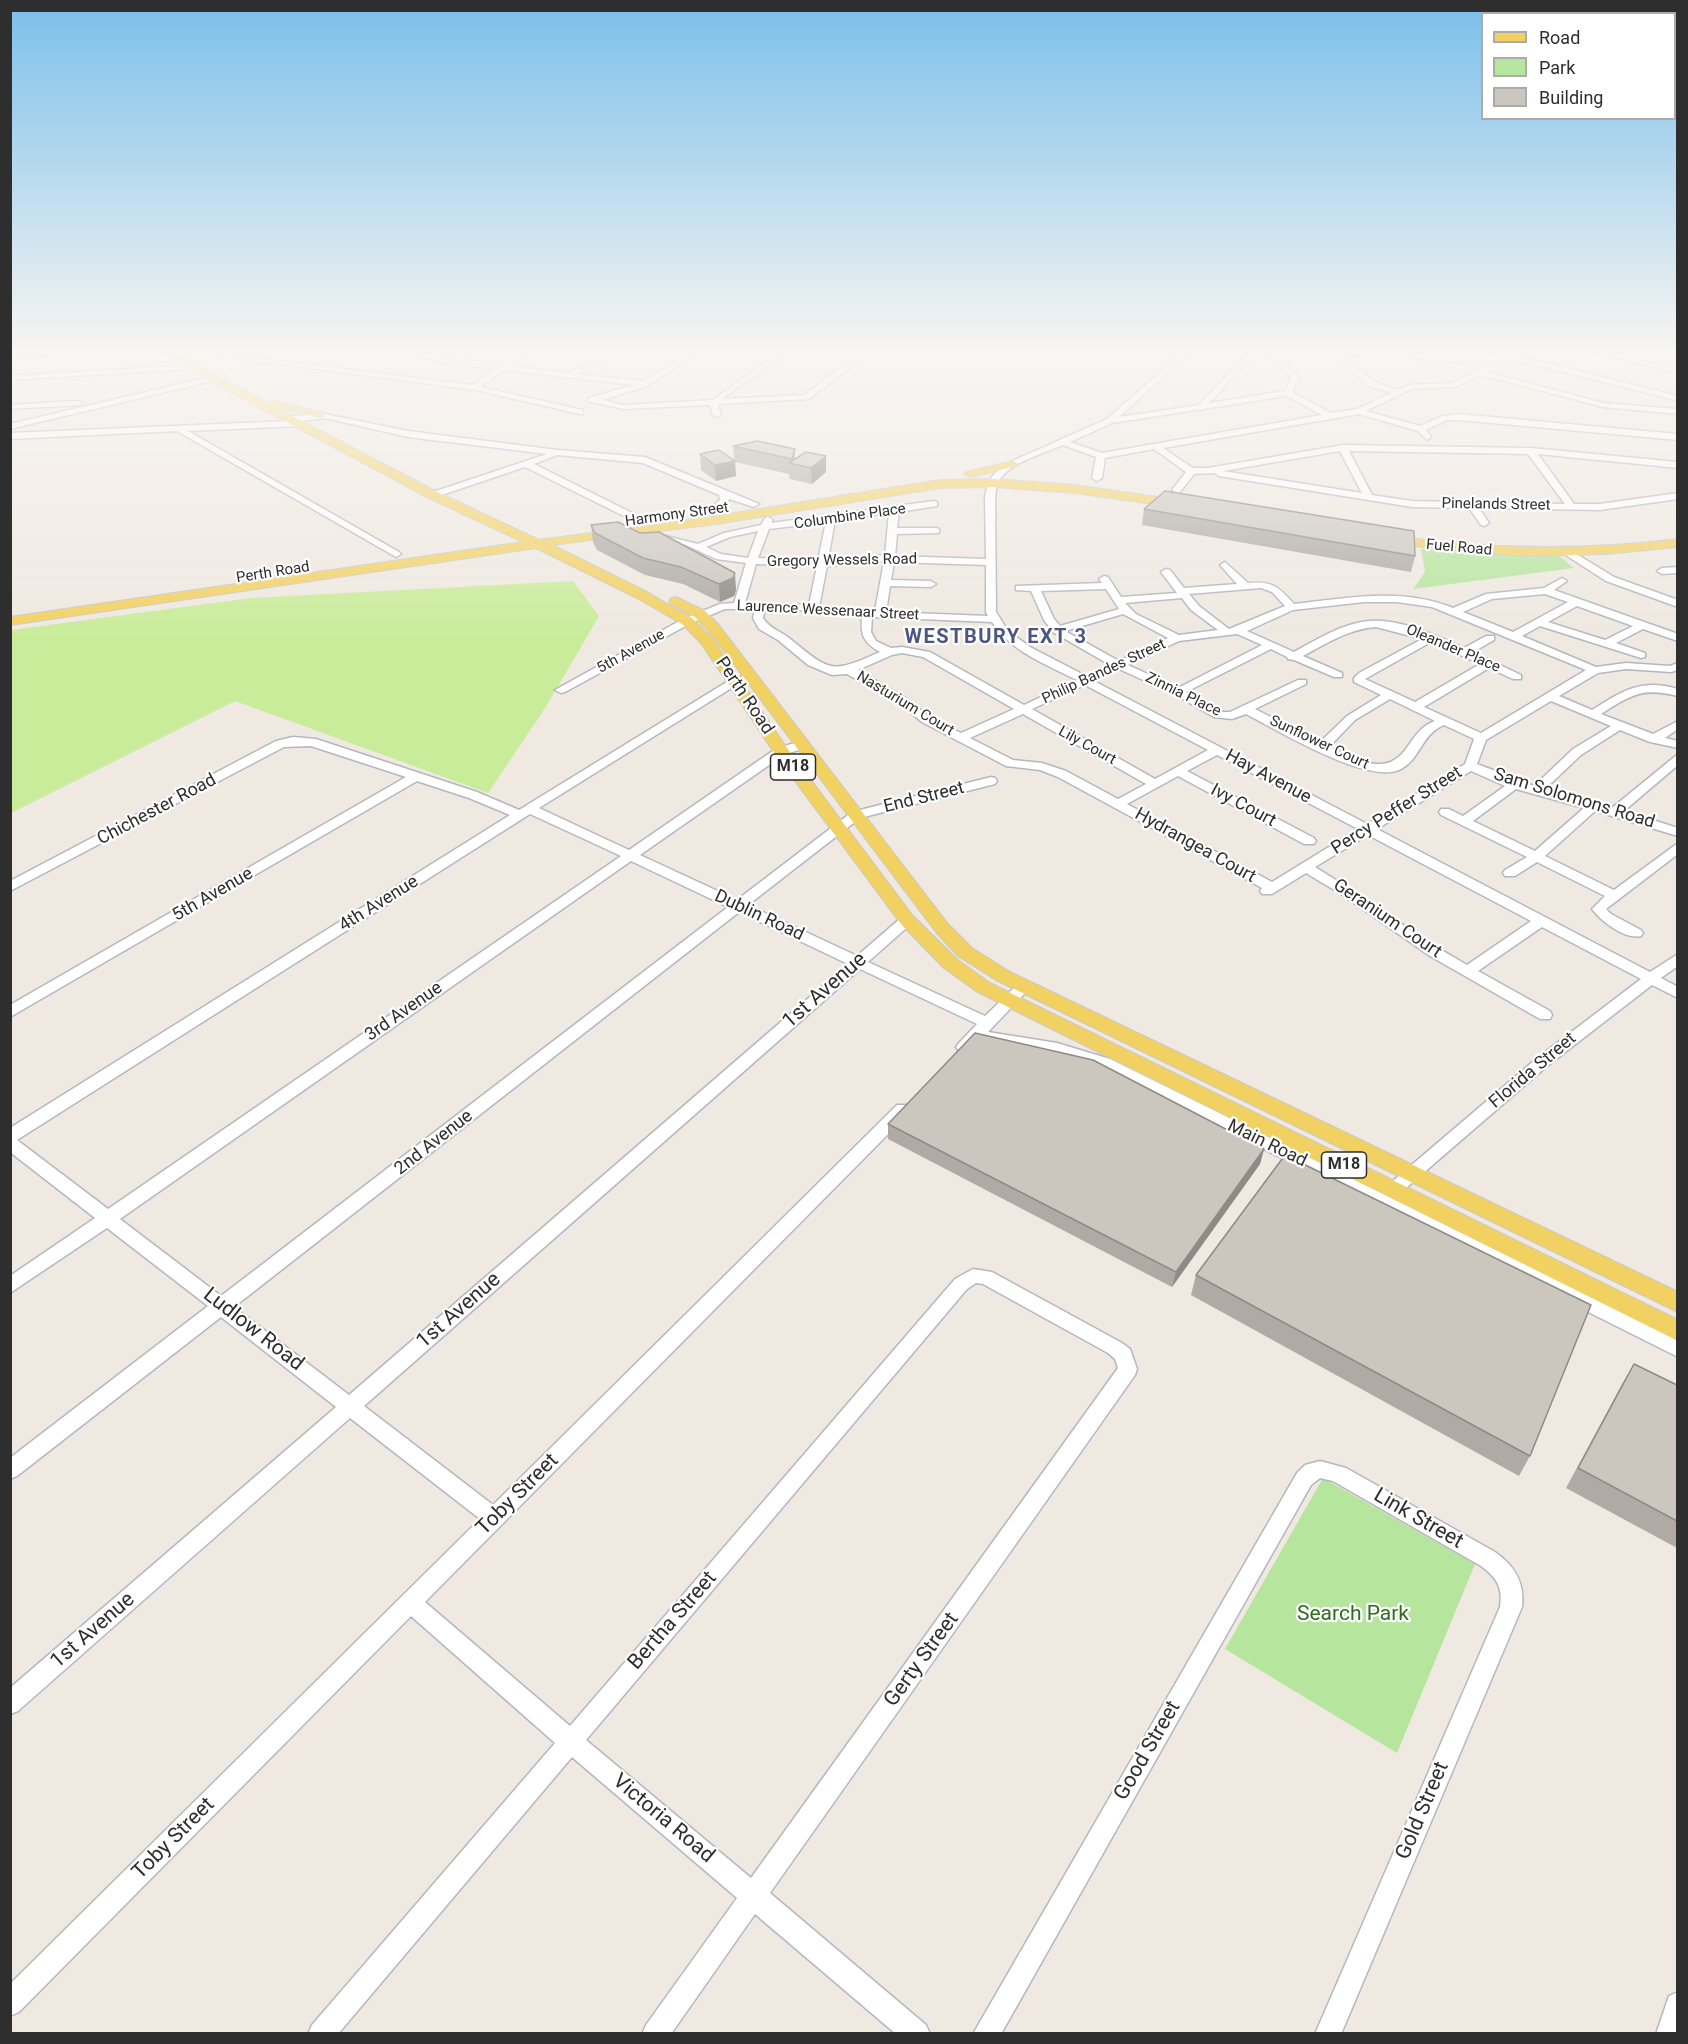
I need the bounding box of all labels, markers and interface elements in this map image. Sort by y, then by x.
legend [1481,12,1676,120]
text: Road [1539,27,1580,48]
text: Park [1539,57,1575,78]
text: Building [1539,87,1603,108]
street label: Pinelands Street [1441,495,1551,515]
street label: Harmony Street [624,499,730,531]
street label: Columbine Place [793,500,907,534]
street label: Fuel Road [1425,536,1493,560]
street label: Gregory Wessels Road [767,551,917,571]
street label: Perth Road [235,558,311,588]
street label: Laurence Wessenaar Street [736,597,920,625]
street label: Oleander Place [1403,621,1503,677]
street label: 5th Avenue [594,626,668,678]
district label: WESTBURY EXT 3 [905,626,1087,650]
street label: Philip Bandes Street [1039,636,1169,708]
street label: Perth Road [710,653,778,739]
street label: Nasturium Court [853,668,957,740]
street label: Zinnia Place [1142,669,1224,721]
street label: Sunflower Court [1266,712,1372,774]
street label: Lily Court [1055,723,1119,769]
street label: Hay Avenue [1221,745,1315,809]
road number: M18 [770,754,816,780]
street label: Percy Peffer Street [1328,762,1466,860]
street label: Sam Solomons Road [1491,764,1657,834]
street label: Chichester Road [94,770,220,850]
street label: End Street [881,778,967,818]
street label: Ivy Court [1207,780,1279,832]
street label: Hydrangea Court [1131,804,1259,888]
street label: 5th Avenue [169,863,257,927]
street label: 4th Avenue [335,871,423,937]
street label: Geranium Court [1329,875,1445,963]
street label: Dublin Road [711,886,807,946]
street label: 1st Avenue [778,948,872,1034]
street label: 3rd Avenue [361,977,447,1047]
street label: Florida Street [1485,1028,1581,1114]
street label: 2nd Avenue [390,1106,478,1180]
street label: Main Road [1224,1116,1310,1172]
road number: M18 [1322,1152,1366,1178]
street label: 1st Avenue [412,1268,506,1354]
street label: Ludlow Road [198,1283,308,1377]
street label: Toby Street [472,1449,564,1541]
street label: Link Street [1369,1483,1467,1555]
street label: Bertha Street [623,1567,723,1675]
street label: 1st Avenue [46,1588,140,1674]
park label: Search Park [1297,1602,1409,1628]
street label: Gerty Street [879,1608,965,1712]
street label: Good Street [1109,1697,1187,1805]
street label: Gold Street [1391,1758,1455,1864]
street label: Victoria Road [607,1769,719,1869]
street label: Toby Street [128,1793,220,1885]

